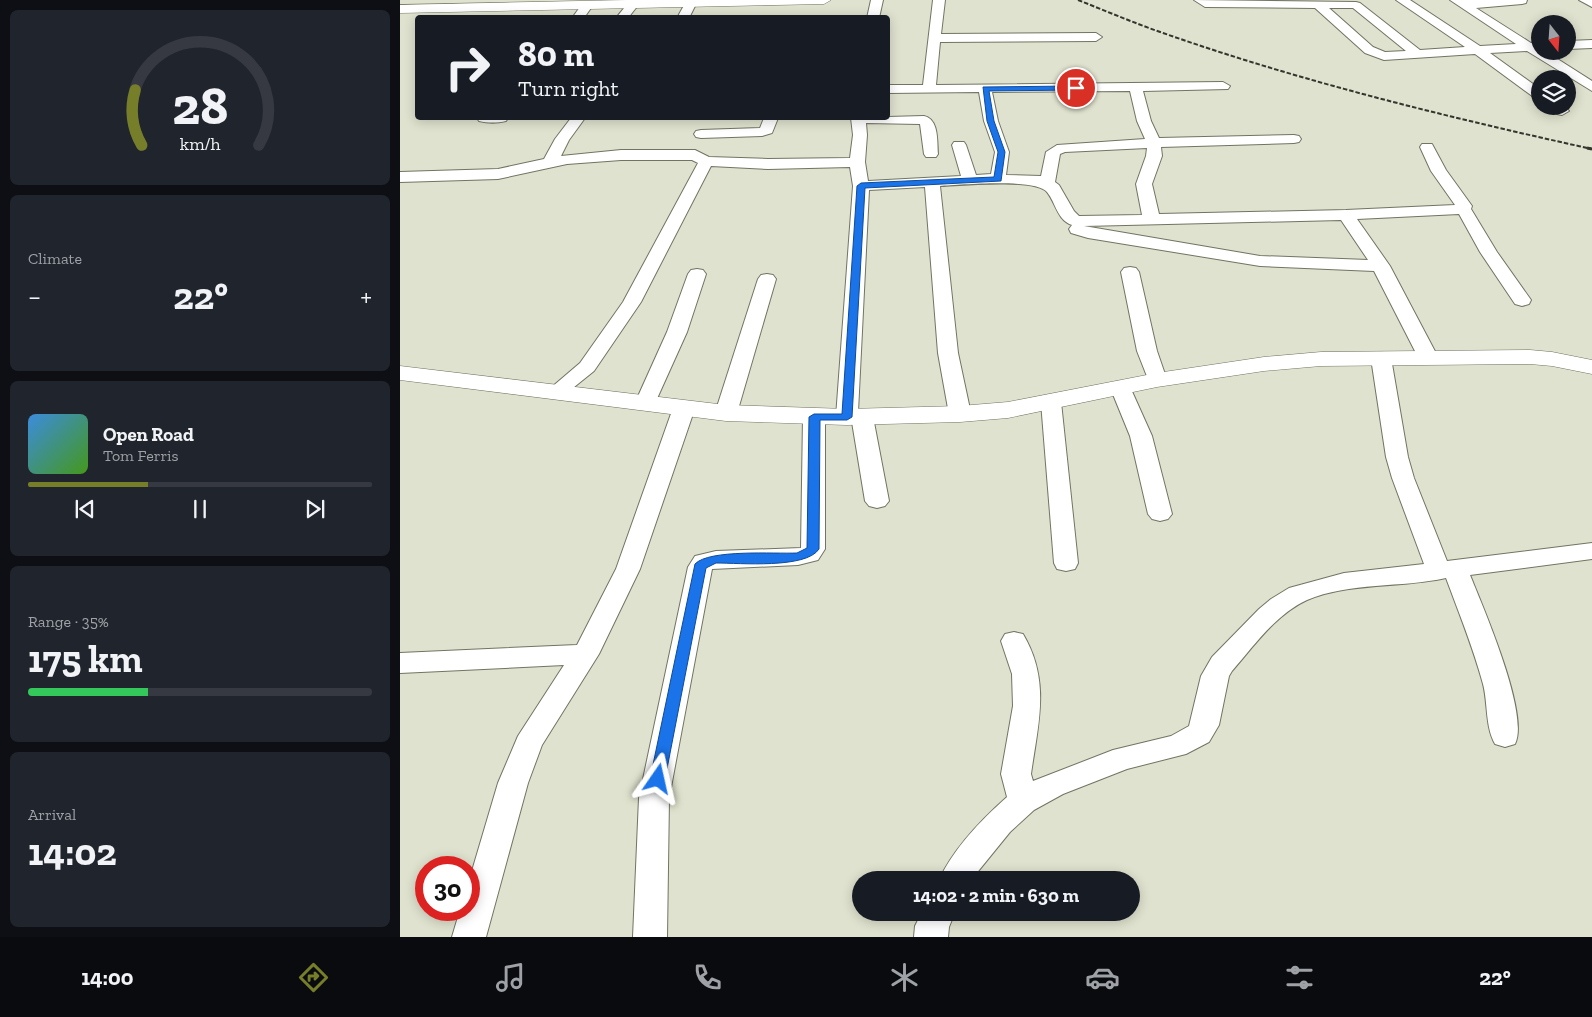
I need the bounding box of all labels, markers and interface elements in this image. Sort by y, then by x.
north arrow [1531,15,1576,60]
map controls [1531,15,1576,115]
text: 80 m [518,33,594,75]
icon: right [435,35,500,100]
pin [1055,67,1097,109]
button: layers [1531,70,1576,115]
icon: arrive [1062,74,1090,102]
text: 28 [172,75,228,137]
text: Turn right [518,75,619,102]
text: km/h [180,133,220,155]
text: Climate [28,249,82,268]
text: 22° [173,273,228,319]
text: − [28,280,41,313]
text: + [360,280,372,313]
text: Open Road [103,423,194,446]
text: Tom Ferris [103,446,179,465]
icon: previous [71,495,99,523]
icon: pause [186,495,214,523]
icon: next [301,495,329,523]
text: Range · 35% [28,612,109,631]
text: 175 km [28,636,143,682]
position arrow [631,752,683,804]
text: Arrival [28,805,76,824]
text: 14:02 [28,829,117,875]
speed limit sign: 30 [415,856,480,921]
text: 14:02 · 2 min · 630 m [913,884,1079,907]
icon: directions [296,960,331,995]
icon: music [493,960,528,995]
icon: phone [690,960,725,995]
icon: climate [887,960,922,995]
icon: car [1085,960,1120,995]
icon: filters [1282,960,1317,995]
text: 14:00 [81,964,133,991]
text: 22° [1479,964,1511,991]

